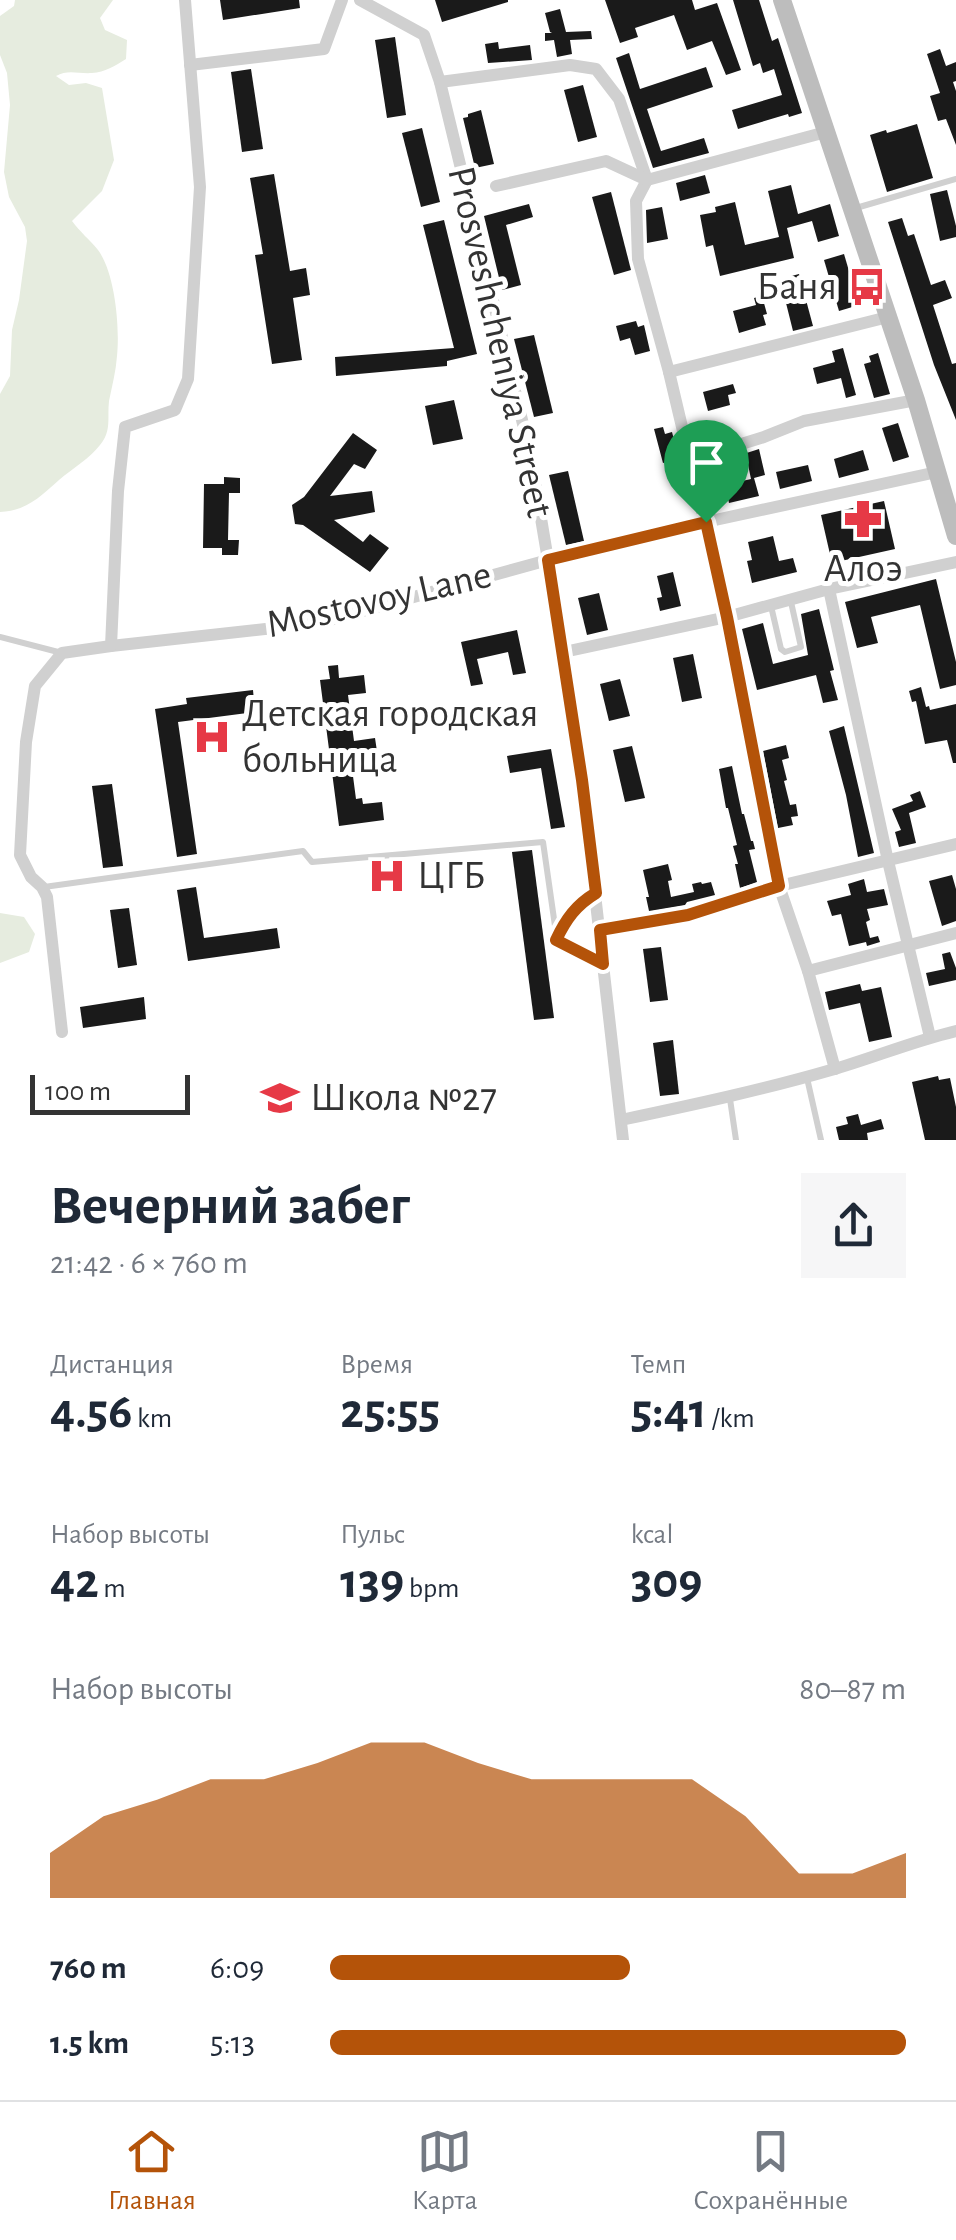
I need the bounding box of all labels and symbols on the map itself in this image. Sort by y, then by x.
street label: Prosveshcheniya Street [440,163,560,521]
bus stop icon: Баня [846,266,888,308]
place label: Баня [757,267,837,307]
pin [664,420,749,523]
pharmacy icon: Алоэ [842,498,884,540]
place label: Алоэ [824,549,902,589]
street label: Mostovoy Lane [263,555,495,645]
place label: Детская городская больница [242,694,538,780]
hospital icon: Детская городская больница [191,716,233,758]
hospital icon: ЦГБ [366,855,408,897]
place label: ЦГБ [417,856,486,896]
scale bar [30,1070,190,1114]
school or university icon: Школа №27 [259,1077,301,1119]
place label: Школа №27 [310,1078,497,1118]

